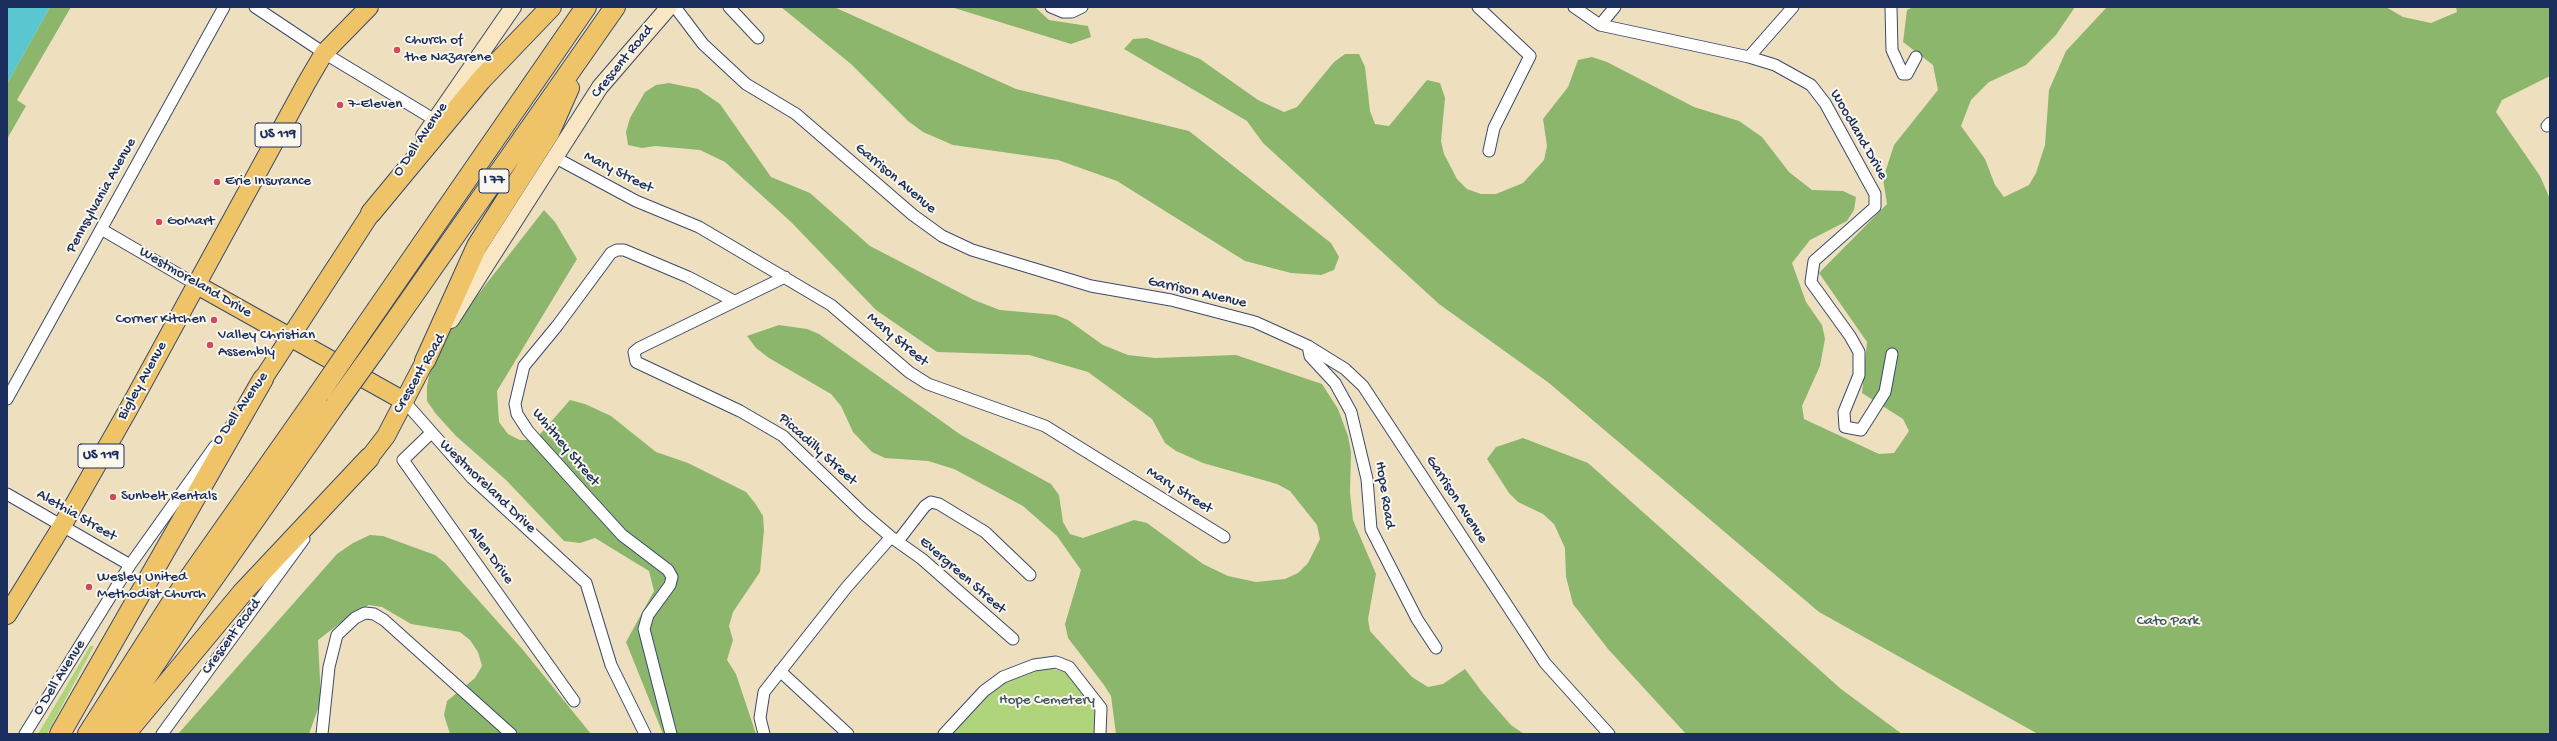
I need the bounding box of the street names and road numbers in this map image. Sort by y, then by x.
street label: Crescent Road [588,22,658,102]
street label: Woodland Drive [1825,87,1891,183]
street label: O Dell Avenue [390,100,452,180]
road number: US 119 [255,123,301,147]
street label: Pennsylvania Avenue [63,135,141,257]
street label: Garrison Avenue [851,140,939,218]
street label: Mary Street [581,148,655,198]
road number: I 77 [479,169,509,193]
street label: Westmoreland Drive [135,243,255,323]
street label: Garrison Avenue [1146,273,1248,313]
street label: Mary Street [862,309,932,371]
street label: Crescent Road [390,331,450,417]
street label: Bigley Avenue [114,339,172,423]
street label: O Dell Avenue [209,369,273,449]
street label: Whitney Street [527,405,603,491]
street label: Piccadilly Street [774,410,860,490]
street label: Westmoreland Drive [435,436,539,538]
road number: US 119 [78,444,124,468]
street label: Garrison Avenue [1421,453,1491,547]
street label: Hope Road [1370,460,1398,530]
street label: Mary Street [1142,464,1216,518]
street label: Alethia Street [33,486,119,546]
street label: Allen Drive [463,524,517,588]
street label: Evergreen Street [915,533,1009,619]
street label: Crescent Road [199,596,265,678]
street label: O Dell Avenue [30,637,90,719]

